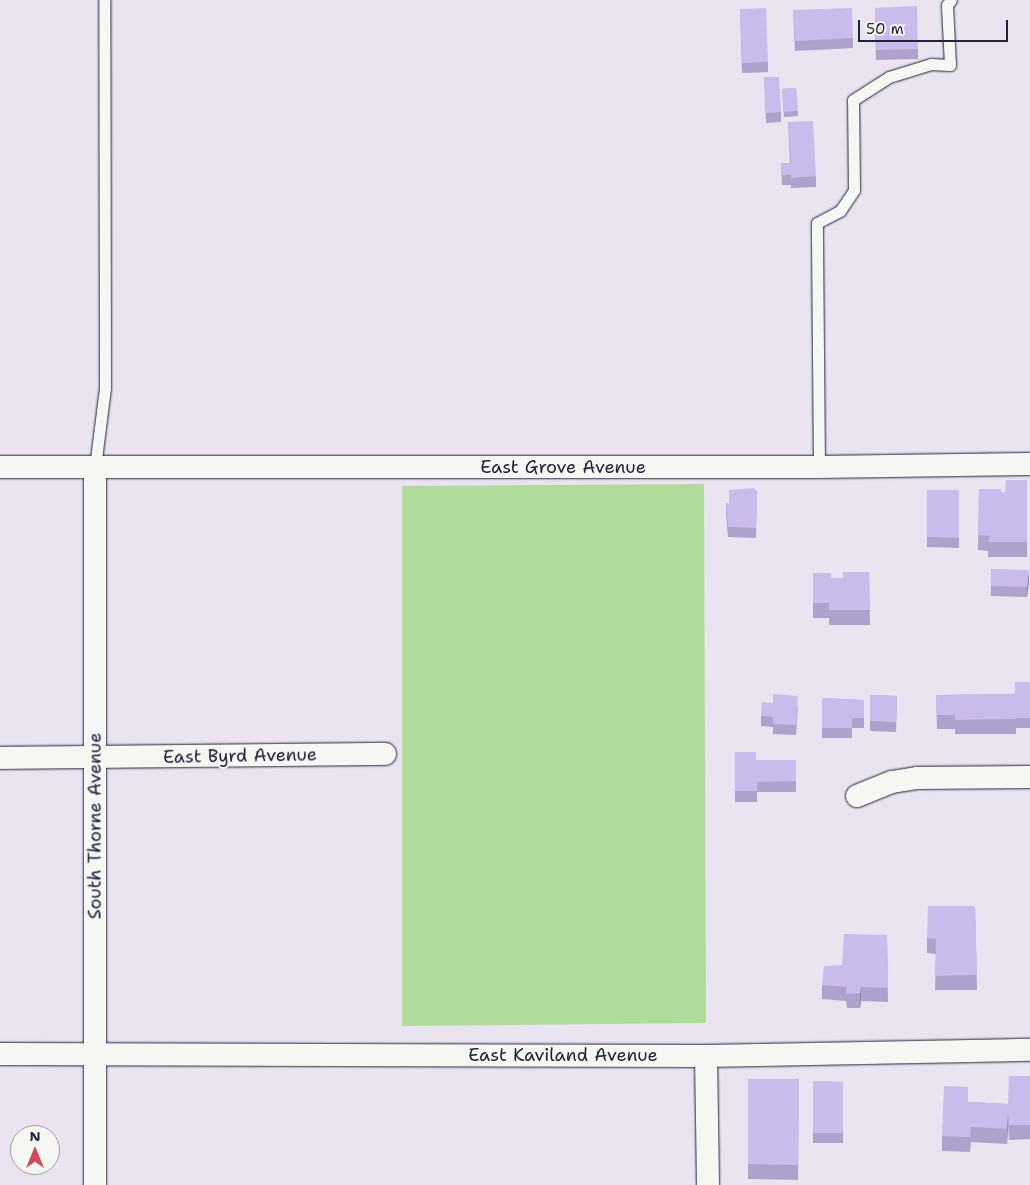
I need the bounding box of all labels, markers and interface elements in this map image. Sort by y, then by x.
scale bar [860,10,1010,42]
text: 50 m [866,19,904,39]
street label: East Grove Avenue [480,456,646,478]
street label: South Thorne Avenue [84,733,106,919]
street label: East Byrd Avenue [163,744,317,768]
street label: East Kaviland Avenue [468,1044,658,1066]
north arrow [10,1125,60,1175]
text: N [29,1127,41,1145]

